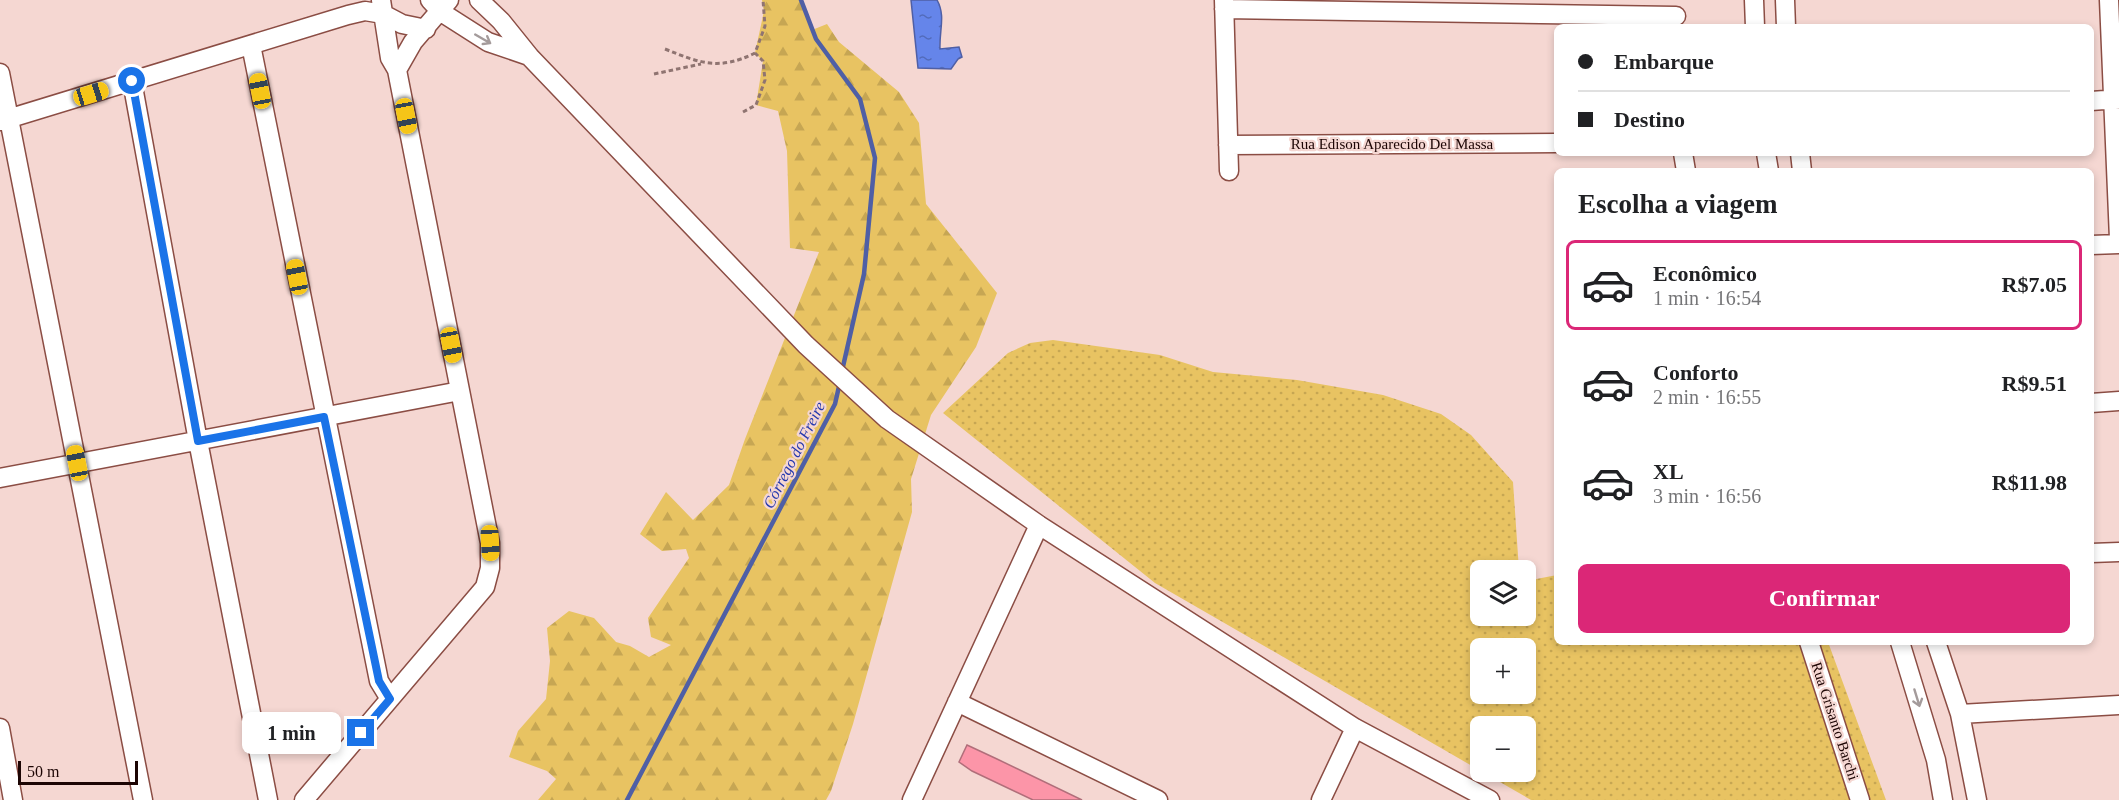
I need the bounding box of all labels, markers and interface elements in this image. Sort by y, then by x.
one-way arrow [474,33,491,45]
text: Embarque [1614,49,1714,74]
route start [118,67,145,94]
car [248,72,272,110]
car [71,80,111,108]
car [394,97,418,135]
text: Destino [1614,107,1685,132]
street label: Rua Edison Aparecido Del Massa [1291,136,1494,152]
text: Escolha a viagem [1578,189,1778,219]
car [285,258,309,296]
icon: car [1581,258,1635,312]
text: Econômico [1653,261,1757,286]
text: R$7.05 [2002,272,2067,297]
text: 1 min · 16:54 [1653,287,1761,309]
car [439,326,463,364]
icon: car [1581,357,1635,411]
text: Conforto [1653,360,1739,385]
text: R$9.51 [2002,371,2067,396]
text: 2 min · 16:55 [1653,386,1761,408]
water label: Córrego do Freire [760,399,829,512]
car [65,444,89,482]
icon: car [1581,456,1635,510]
text: XL [1653,459,1684,484]
text: R$11.98 [1992,470,2067,495]
text: 3 min · 16:56 [1653,485,1761,507]
car [480,525,500,561]
map controls [1470,560,1536,782]
button: layers [1470,560,1536,626]
button: Confirmar [1578,564,2070,633]
button: + [1470,638,1536,704]
street label: Rua Grisanto Barchi [1808,660,1862,782]
one-way arrow [1912,688,1923,707]
callout: 1 min [241,712,340,754]
button: − [1470,716,1536,782]
route end [347,719,374,746]
text: 1 min [267,722,316,744]
scale bar [18,758,138,786]
text: 50 m [27,763,59,780]

